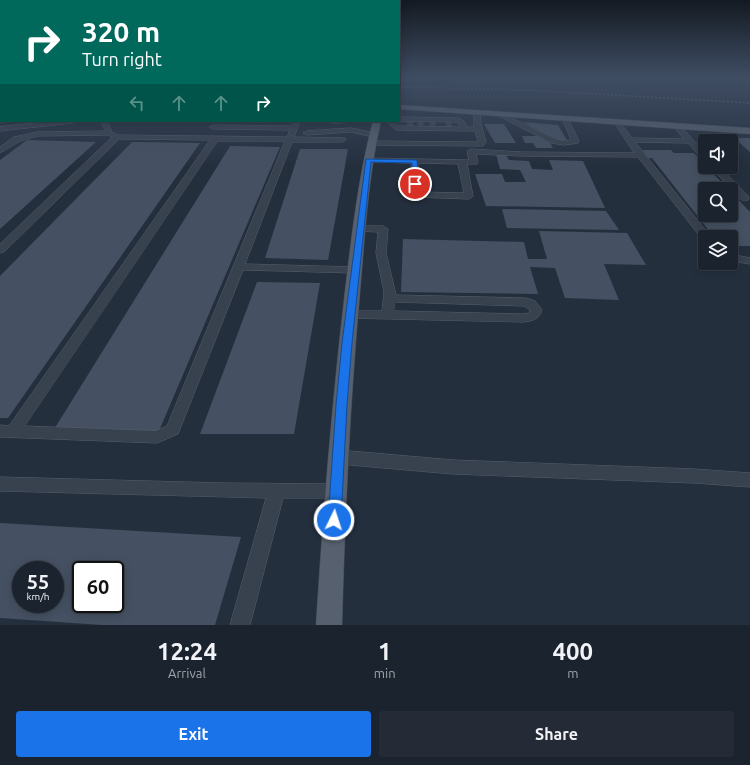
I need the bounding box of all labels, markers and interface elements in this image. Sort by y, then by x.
icon: right [16,16,68,68]
text: 320 m [82,16,160,47]
text: Turn right [82,49,162,69]
icon: left [126,92,148,114]
icon: ahead [168,92,190,114]
icon: ahead [210,92,232,114]
icon: right [252,92,274,114]
map controls [698,134,738,270]
button: sound [698,134,738,174]
pin [398,167,432,201]
icon: arrive [404,173,426,195]
button: search [698,182,738,222]
button: layers [698,230,738,270]
position arrow [313,499,355,541]
speed limit sign: 60 [72,561,124,613]
text: 55 [27,570,49,593]
text: km/h [26,591,50,602]
text: 12:24 [157,638,217,665]
text: 1 [378,638,391,665]
text: 400 [553,638,593,665]
text: Arrival [168,666,206,680]
text: min [374,666,396,680]
text: m [567,666,578,680]
button: Exit [16,711,371,757]
button: Share [379,711,734,757]

